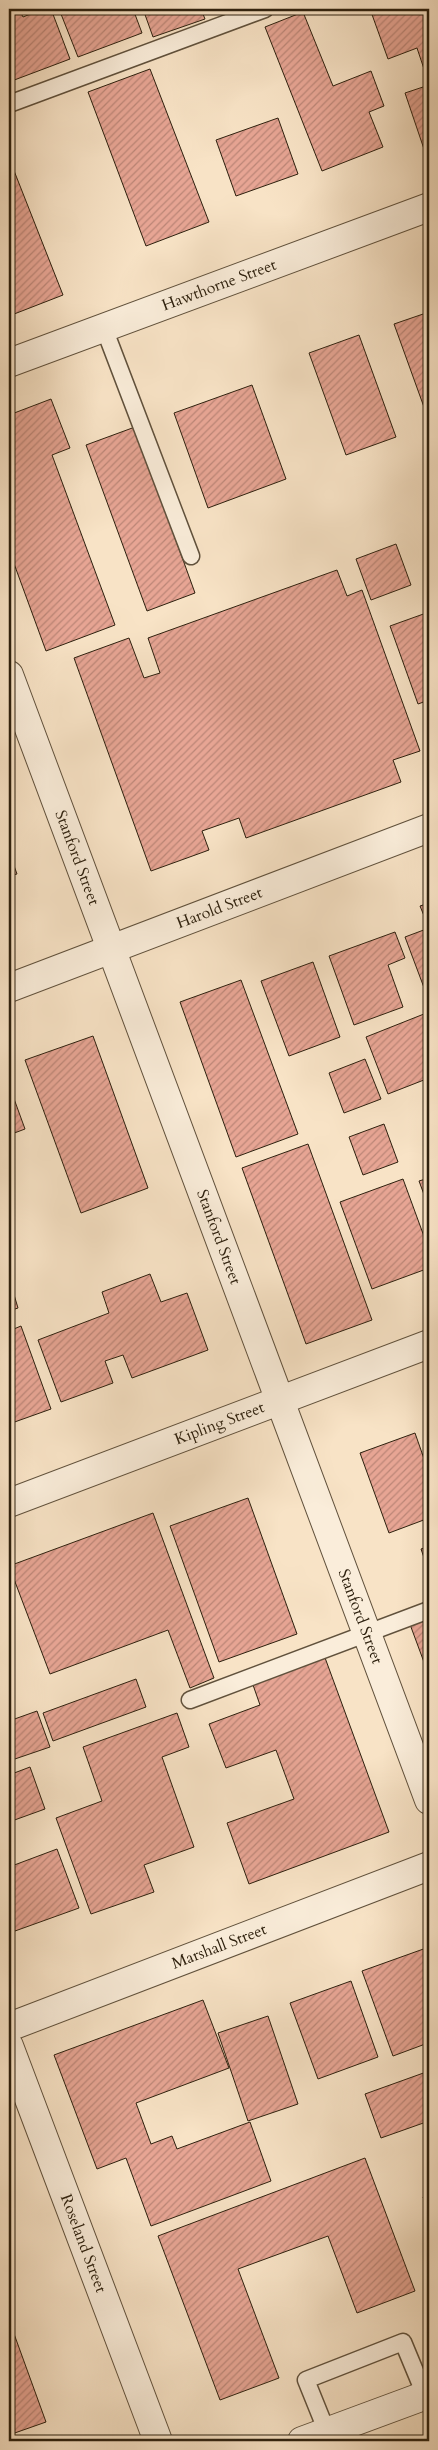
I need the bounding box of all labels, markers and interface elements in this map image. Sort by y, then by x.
street label: Hawthorne Street [159,254,279,316]
street label: Stanford Street [49,807,105,908]
street label: Harold Street [173,882,265,934]
street label: Stanford Street [191,1187,247,1288]
street label: Kipling Street [171,1396,267,1450]
street label: Stanford Street [333,1566,388,1667]
street label: Marshall Street [169,1918,270,1975]
street label: Roseland Street [55,2191,112,2296]

